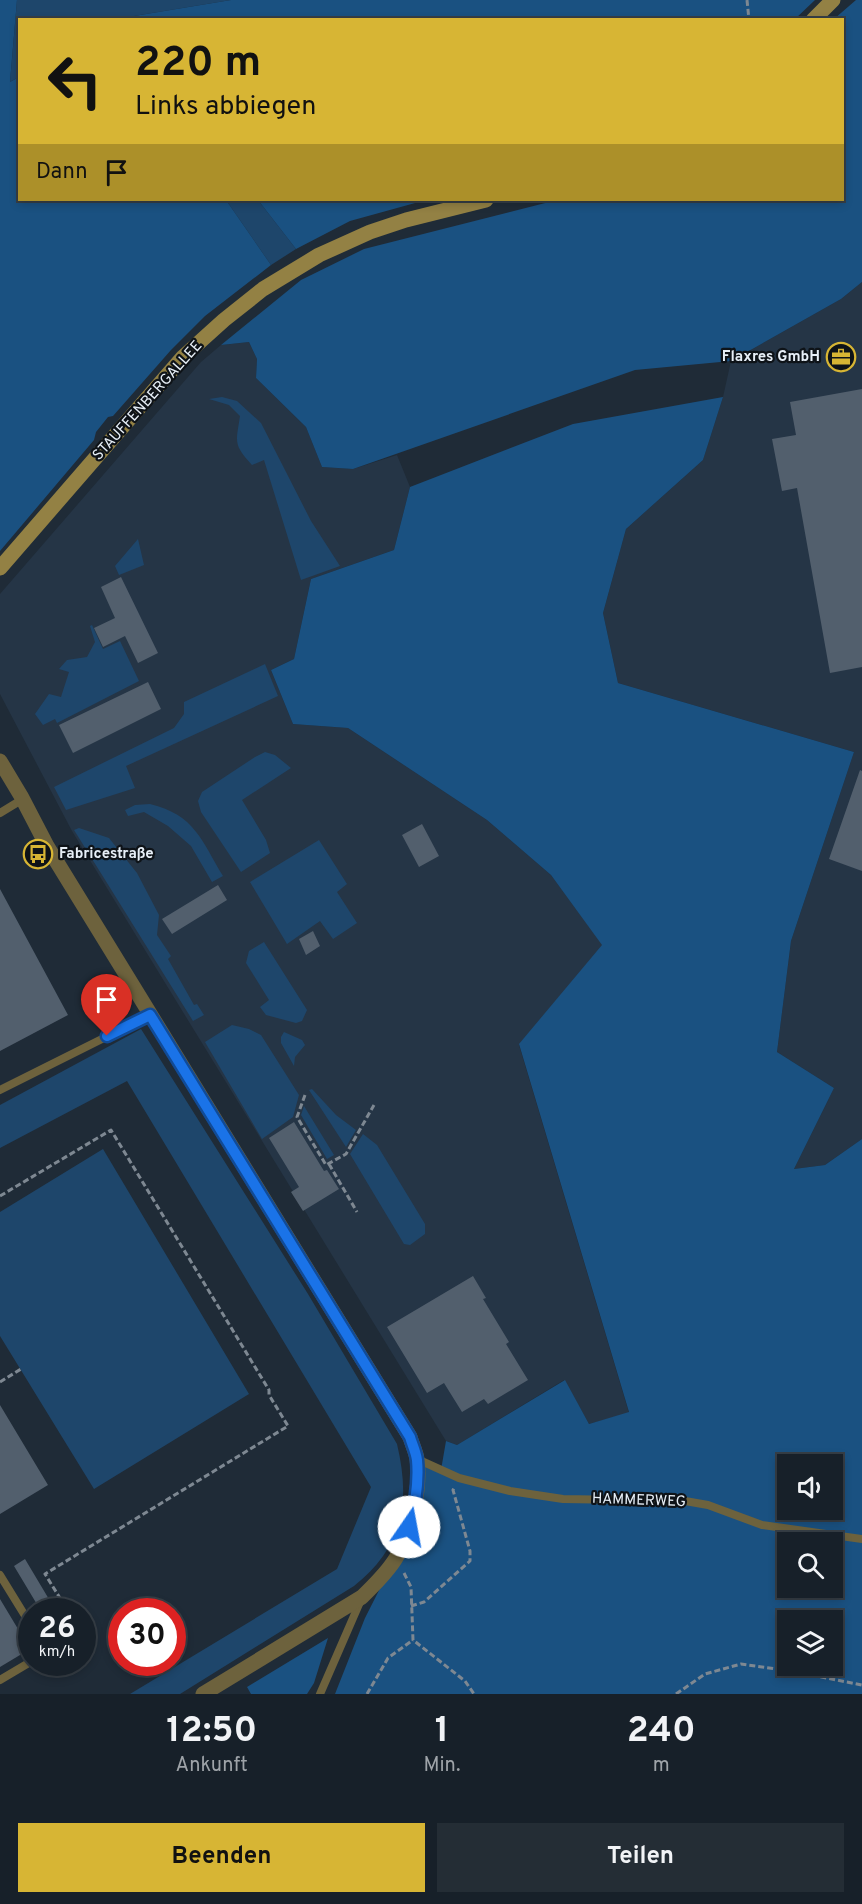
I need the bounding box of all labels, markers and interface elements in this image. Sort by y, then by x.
text: 220 m [135,38,261,91]
icon: left [36,42,114,120]
text: Links abbiegen [135,90,316,124]
icon: arrive [100,156,133,189]
text: Dann [36,159,88,186]
street label: STAUFFENBERGALLEE [89,337,207,465]
office icon: Flaxres GmbH [825,341,857,373]
place label: Flaxres GmbH [722,348,820,367]
bus stop icon: Fabricestraße [22,838,54,870]
place label: Fabricestraße [59,845,154,864]
pin [81,974,132,1036]
icon: arrive [90,983,123,1016]
map controls [777,1454,843,1676]
button: sound [777,1454,843,1520]
street label: HAMMERWEG [592,1490,686,1512]
position arrow [377,1495,441,1559]
button: search [777,1532,843,1598]
speed limit sign: 30 [108,1598,186,1676]
button: layers [777,1610,843,1676]
text: 26 [39,1611,75,1648]
text: km/h [39,1643,75,1662]
text: 12:50 [166,1709,257,1755]
text: 1 [435,1709,449,1755]
text: 240 [627,1709,696,1755]
text: Ankunft [176,1753,248,1779]
text: Min. [423,1753,460,1779]
text: m [653,1753,670,1779]
button: Beenden [18,1823,425,1892]
button: Teilen [437,1823,844,1892]

